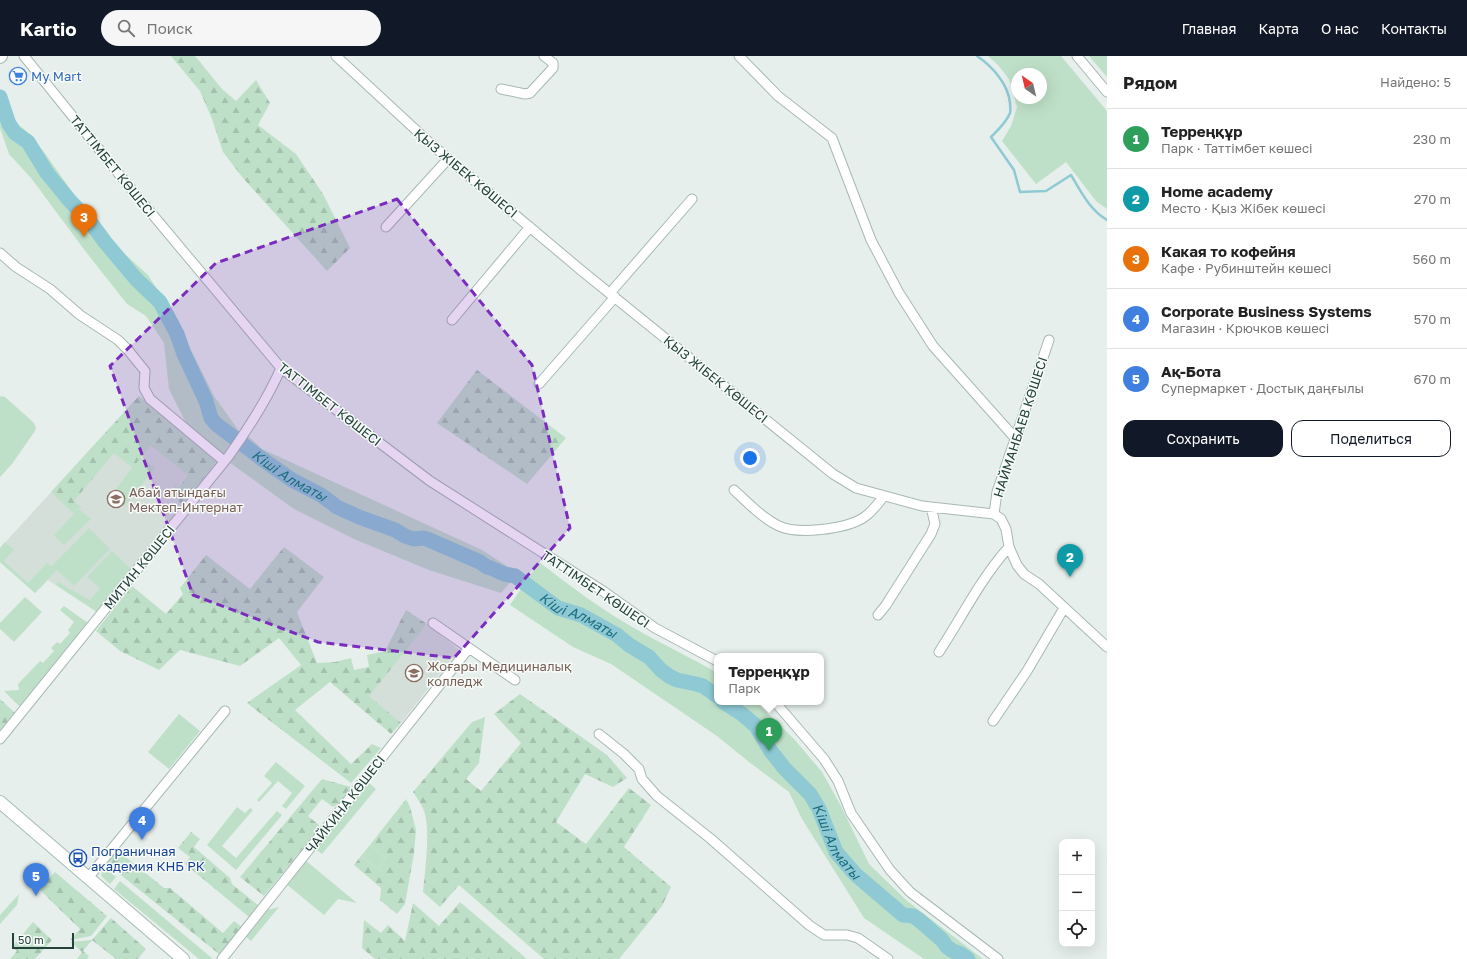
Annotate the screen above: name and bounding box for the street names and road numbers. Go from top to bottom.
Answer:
street label: ТАТТІМБЕТ КӨШЕСІ [67,112,159,220]
street label: ҚЫЗ ЖІБЕК КӨШЕСІ [411,125,521,221]
street label: ҚЫЗ ЖІБЕК КӨШЕСІ [661,332,771,426]
street label: НАЙМАНБАЕВ КӨШЕСІ [990,355,1050,499]
street label: ТАТТІМБЕТ КӨШЕСІ [275,359,385,449]
street label: МИТИН КӨШЕСІ [100,522,178,612]
street label: ТАТТІМБЕТ КӨШЕСІ [539,547,653,631]
street label: ЧАЙКИНА КӨШЕСІ [302,752,388,856]

